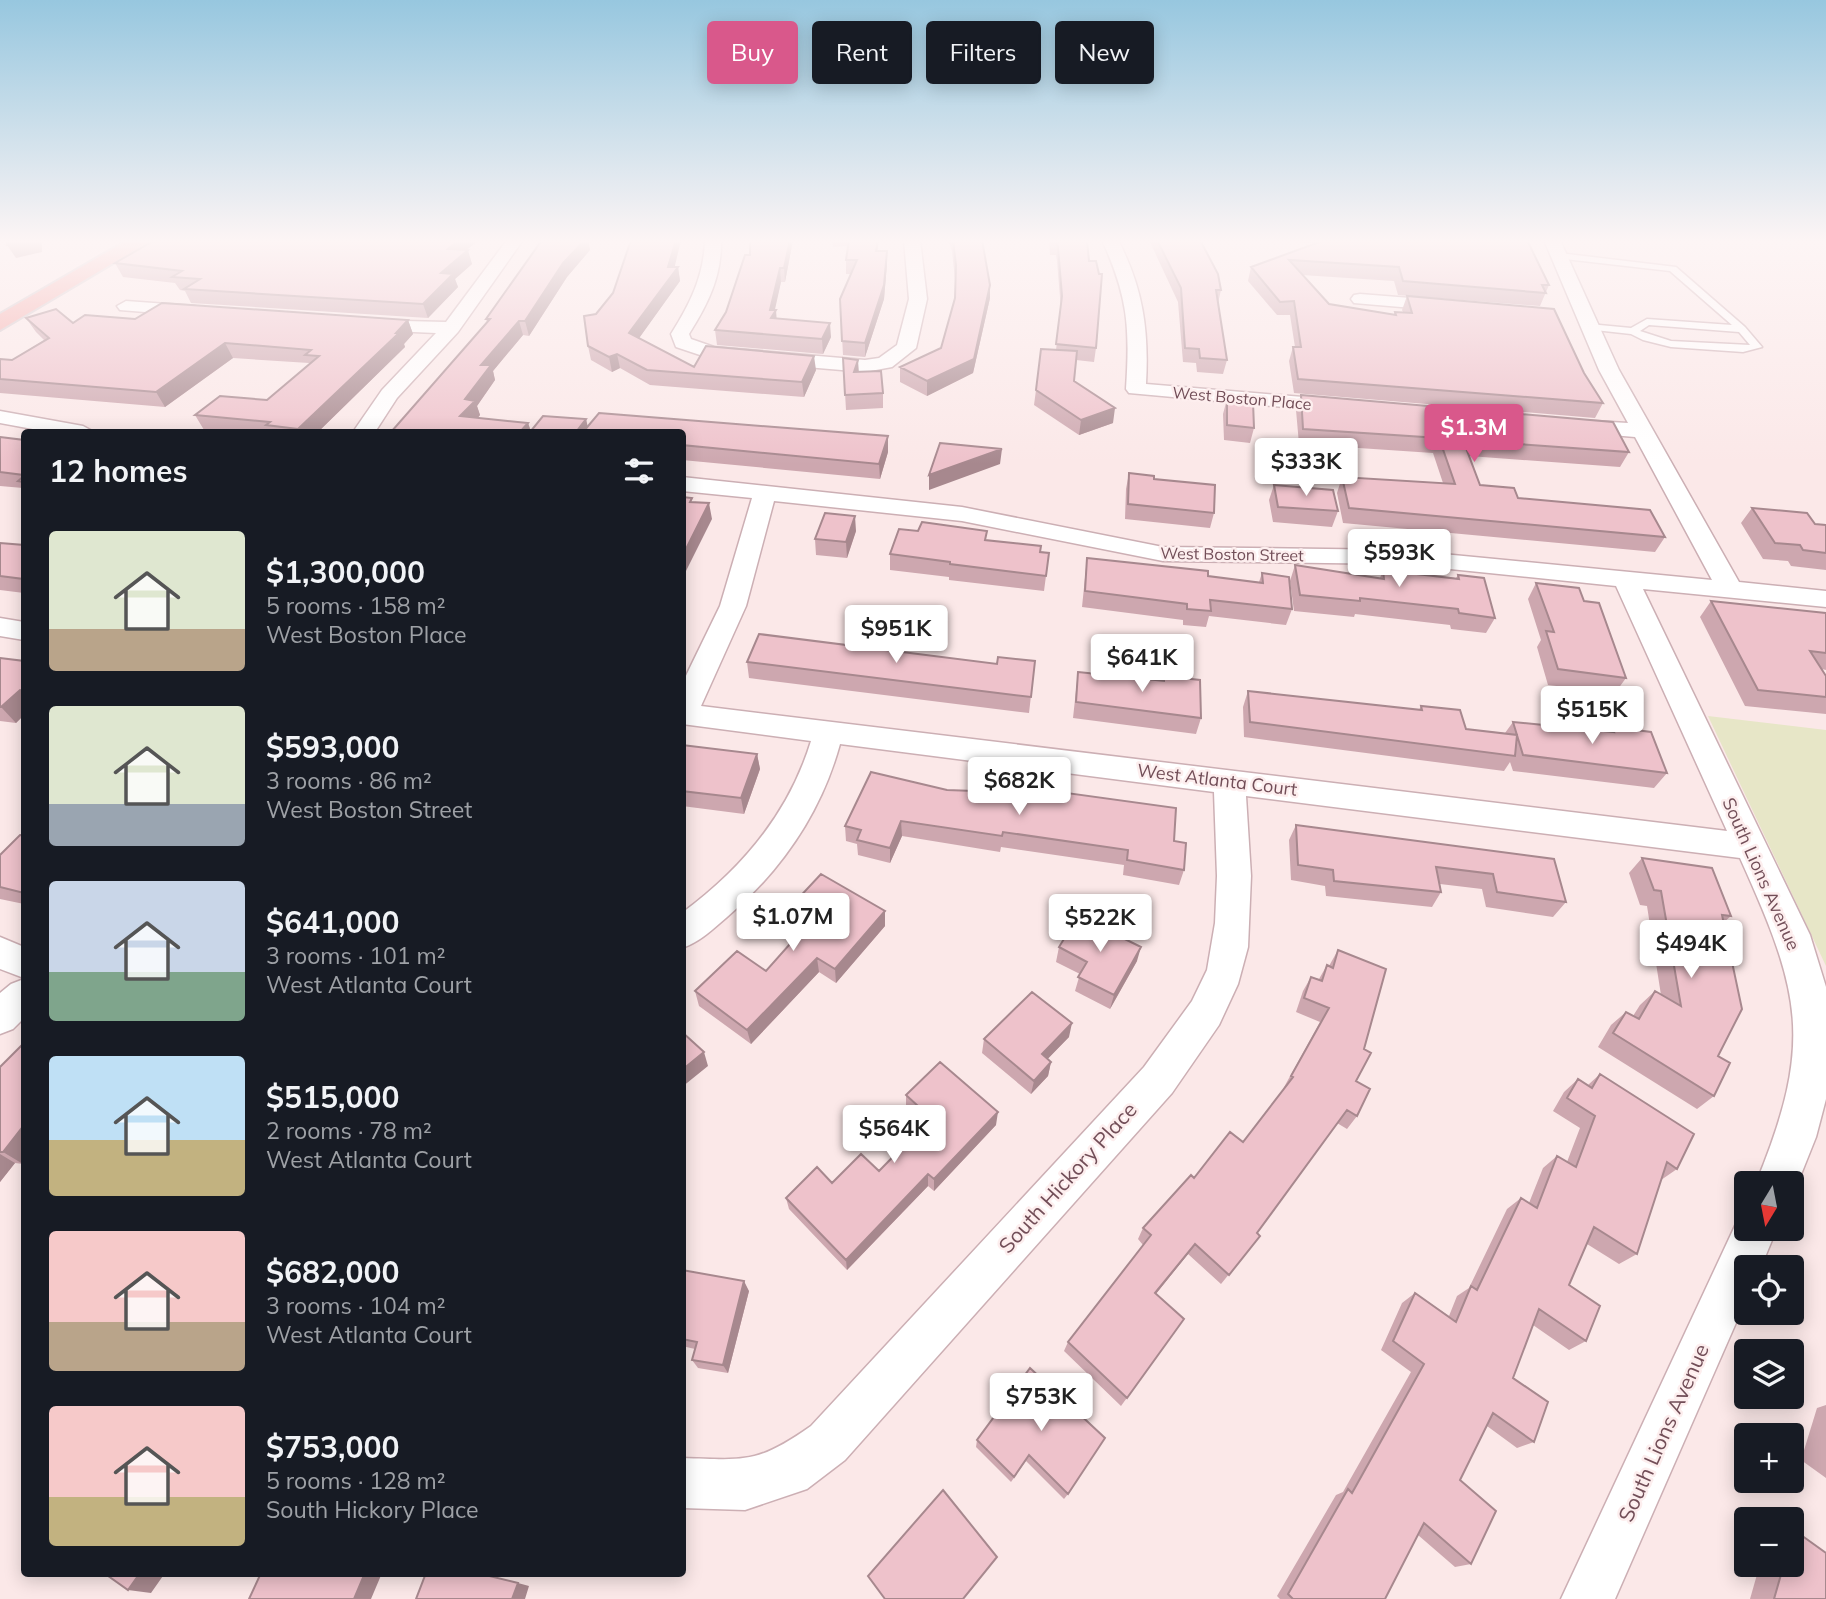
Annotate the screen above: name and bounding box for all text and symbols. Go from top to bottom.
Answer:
chip: Buy [707,21,798,84]
chip: Rent [812,21,912,84]
chip: Filters [926,21,1041,84]
chip: New [1055,21,1154,84]
street label: West Boston Place [1172,382,1312,414]
pin: $1.3M [1425,405,1523,464]
text: $1.3M [1440,412,1508,441]
pin: $333K [1257,438,1355,498]
text: $333K [1271,446,1341,475]
text: 12 homes [49,452,188,490]
icon: filters [620,452,658,490]
pin: $593K [1350,530,1448,589]
text: $593K [1364,537,1434,566]
street label: West Boston Street [1160,543,1304,565]
text: $1,300,000 [266,553,425,591]
icon: home [105,559,189,643]
text: 5 rooms · 158 m² [266,591,446,620]
pin: $951K [847,606,945,665]
text: $951K [861,613,931,642]
text: West Boston Place [266,620,467,649]
pin: $641K [1093,634,1191,694]
text: $641K [1107,642,1177,671]
pin: $515K [1543,686,1641,746]
text: $515K [1557,694,1627,723]
text: $593,000 [266,728,399,766]
icon: home [105,734,189,818]
pin: $682K [970,758,1068,817]
street label: West Atlanta Court [1136,758,1298,801]
text: $682K [984,765,1054,794]
text: 3 rooms · 86 m² [266,766,432,795]
street label: South Lions Avenue [1717,794,1805,954]
text: West Boston Street [266,795,472,824]
pin: $1.07M [736,894,850,953]
pin: $522K [1051,894,1149,954]
text: $1.07M [753,901,833,930]
text: $522K [1065,902,1135,931]
text: $641,000 [266,903,399,941]
icon: home [105,909,189,993]
pin: $494K [1642,920,1740,980]
text: $494K [1656,928,1726,957]
text: 3 rooms · 101 m² [266,941,446,970]
text: West Atlanta Court [266,970,472,999]
text: $515,000 [266,1078,399,1116]
icon: home [105,1084,189,1168]
street label: South Hickory Place [993,1097,1142,1258]
pin: $564K [845,1106,943,1165]
text: $564K [859,1113,929,1142]
text: 2 rooms · 78 m² [266,1116,432,1145]
text: West Atlanta Court [266,1145,472,1174]
north arrow [1734,1171,1804,1241]
map controls [1734,1171,1804,1577]
text: $682,000 [266,1253,399,1291]
button: locate [1734,1255,1804,1325]
icon: home [105,1259,189,1343]
text: 3 rooms · 104 m² [266,1291,446,1320]
text: West Atlanta Court [266,1320,472,1349]
button: layers [1734,1339,1804,1409]
street label: South Lions Avenue [1612,1340,1714,1526]
pin: $753K [992,1374,1090,1433]
text: $753K [1006,1381,1076,1410]
button: + [1734,1423,1804,1493]
text: $753,000 [266,1428,399,1466]
icon: home [105,1434,189,1518]
text: 5 rooms · 128 m² [266,1466,446,1495]
text: South Hickory Place [266,1495,479,1524]
button: − [1734,1507,1804,1577]

